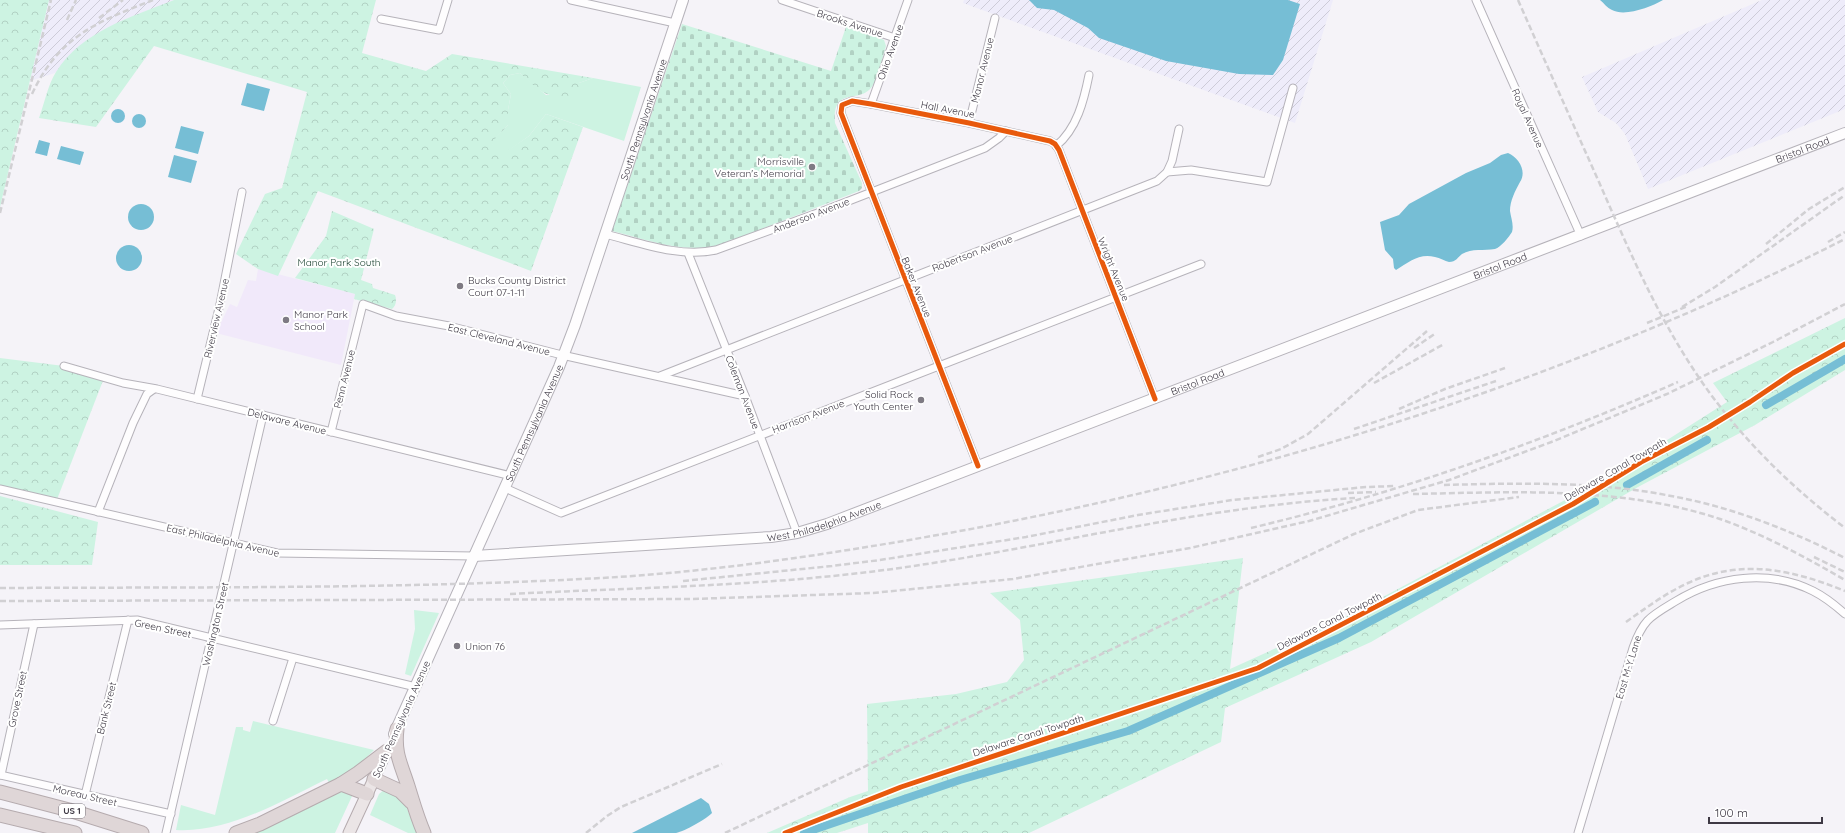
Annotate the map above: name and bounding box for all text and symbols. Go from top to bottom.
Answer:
street label: Brooks Avenue [815,7,885,40]
street label: Ohio Avenue [874,22,907,82]
street label: Manor Avenue [968,36,997,104]
street label: South Pennsylvania Avenue [618,57,670,182]
street label: Royal Avenue [1509,86,1547,150]
street label: Hall Avenue [920,98,976,121]
street label: Bristol Road [1774,134,1831,166]
place label: Morrisville Veteran's Memorial [715,155,804,180]
marker: Morrisville Veteran's Memorial [807,162,817,172]
street label: Anderson Avenue [771,195,852,236]
street label: Robertson Avenue [930,232,1015,275]
street label: Wright Avenue [1095,235,1132,303]
street label: Bristol Road [1471,250,1529,282]
street label: Baker Avenue [898,255,935,320]
park label: Manor Park South [297,256,381,269]
place label: Bucks County District Court 07-1-11 [468,274,567,299]
street label: Riverview Avenue [201,277,232,359]
marker: Bucks County District Court 07-1-11 [455,281,465,291]
place label: Manor Park School [294,308,348,333]
marker: Manor Park School [281,315,291,325]
street label: East Cleveland Avenue [446,320,552,359]
street label: Penn Avenue [331,348,358,410]
street label: Coleman Avenue [722,353,763,431]
street label: South Pennsylvania Avenue [502,362,566,484]
street label: Bristol Road [1169,366,1226,398]
place label: Solid Rock Youth Center [853,388,913,413]
marker: Solid Rock Youth Center [916,395,926,405]
street label: Harrison Avenue [770,397,847,436]
street label: Delaware Avenue [246,405,328,438]
street label: Delaware Canal Towpath [1562,435,1669,504]
street label: West Philadelphia Avenue [766,498,883,545]
street label: East Philadelphia Avenue [165,521,281,560]
street label: Washington Street [200,580,232,667]
street label: Delaware Canal Towpath [1275,589,1384,654]
street label: Green Street [133,616,193,641]
street label: East M-Y Lane [1613,633,1644,701]
place label: Union 76 [465,640,505,653]
marker: Union 76 [452,641,462,651]
street label: South Pennsylvania Avenue [370,658,433,780]
street label: Grove Street [5,669,30,729]
street label: Bank Street [94,680,119,736]
street label: Delaware Canal Towpath [971,711,1085,760]
street label: Moreau Street [52,782,119,809]
scale bar [1709,799,1822,825]
road number: US 1 [59,804,85,818]
text: 100 m [1715,805,1748,820]

